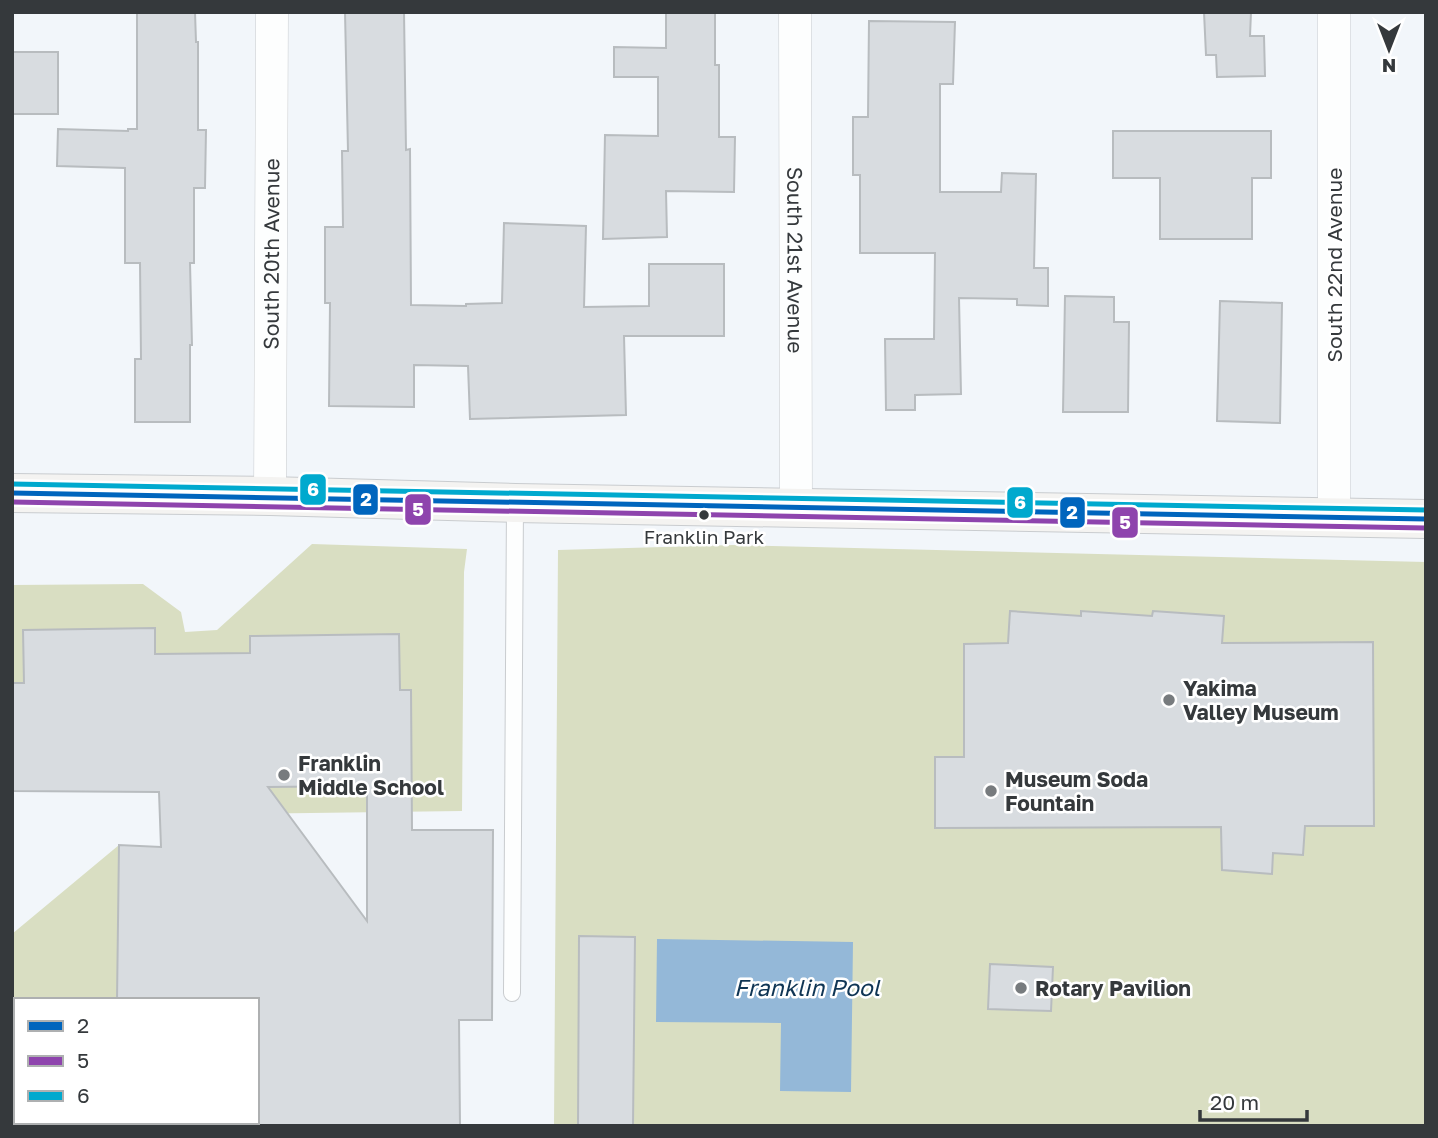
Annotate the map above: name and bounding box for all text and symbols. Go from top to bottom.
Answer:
north arrow [1354,14,1424,84]
text: N [1382,55,1396,78]
street label: South 20th Avenue [258,158,284,350]
street label: South 21st Avenue [782,167,809,353]
street label: South 22nd Avenue [1321,168,1347,362]
line badge: 6 [299,473,327,506]
text: 6 [307,477,319,500]
line badge: 2 [352,483,379,516]
line badge: 6 [1006,486,1034,519]
text: 2 [360,487,372,510]
text: 6 [1014,490,1026,513]
line badge: 5 [404,493,432,526]
line badge: 2 [1059,496,1086,529]
text: 5 [412,497,424,520]
text: 2 [1066,500,1078,523]
line badge: 5 [1111,506,1139,539]
marker: Franklin Park [697,508,711,522]
text: 5 [1119,510,1131,533]
place label: Franklin Park [644,525,764,548]
place label: Yakima Valley Museum [1183,675,1339,725]
marker: Yakima Valley Museum [1161,692,1177,708]
place label: Franklin Middle School [298,750,444,800]
place label: Museum Soda Fountain [1005,766,1148,816]
marker: Franklin Middle School [276,767,292,783]
marker: Museum Soda Fountain [983,783,999,799]
water label: Franklin Pool [734,973,882,1001]
place label: Rotary Pavilion [1035,975,1191,1001]
marker: Rotary Pavilion [1013,980,1029,996]
legend [14,998,259,1124]
text: 2 [77,1012,89,1038]
text: 5 [77,1047,89,1073]
scale bar [1200,1078,1307,1122]
text: 6 [77,1082,90,1108]
text: 20 m [1210,1089,1259,1115]

